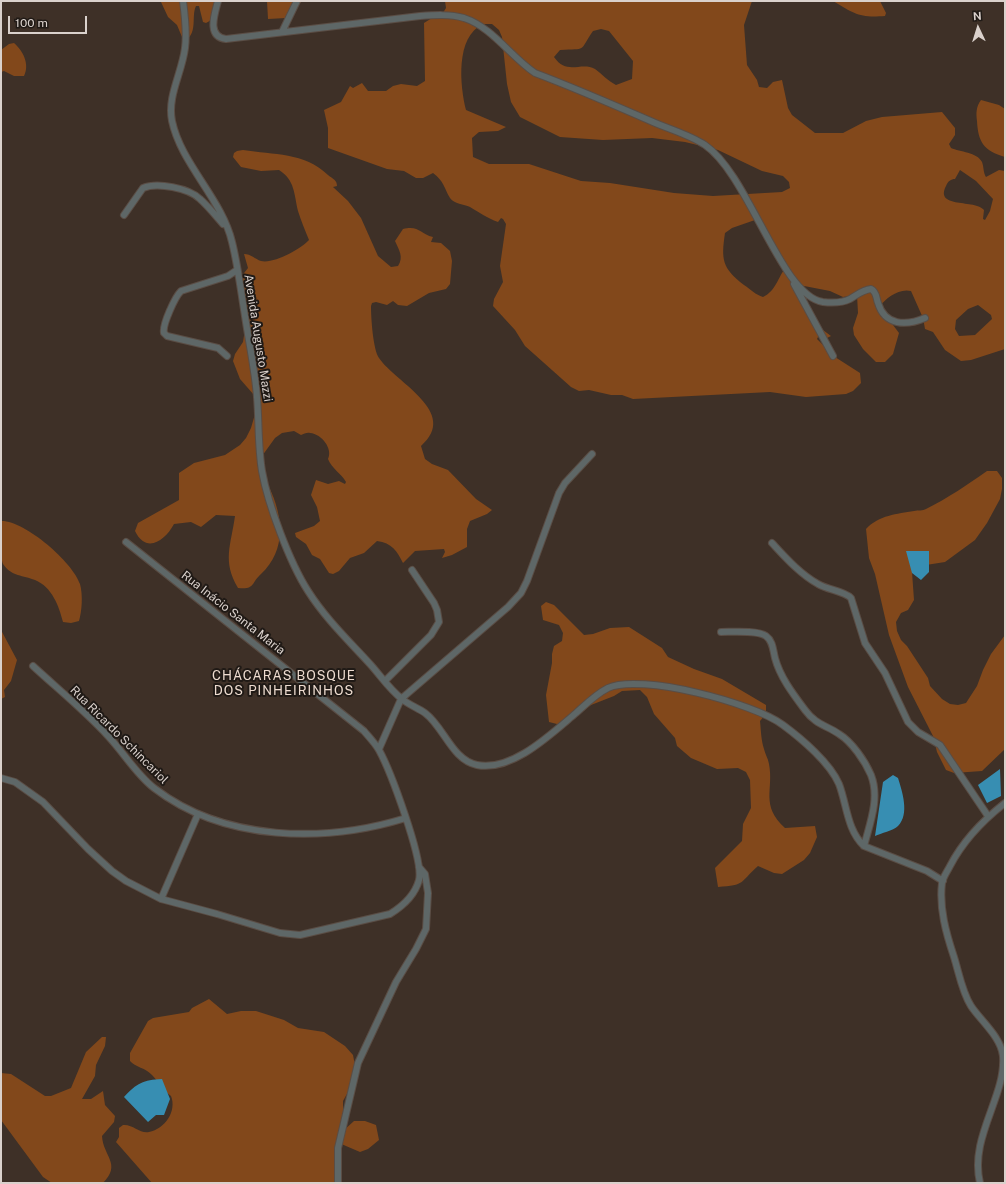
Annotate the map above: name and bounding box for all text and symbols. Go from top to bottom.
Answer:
scale bar [10,8,89,34]
north arrow [958,8,998,48]
text: N [972,10,982,22]
text: 100 m [15,16,48,30]
street label: Avenida Augusto Mazzi [241,273,275,403]
street label: Rua Inácio Santa Maria [178,568,288,658]
district label: CHÁCARAS BOSQUE DOS PINHEIRINHOS [212,668,356,699]
street label: Rua Ricardo Schincariol [67,683,171,787]

